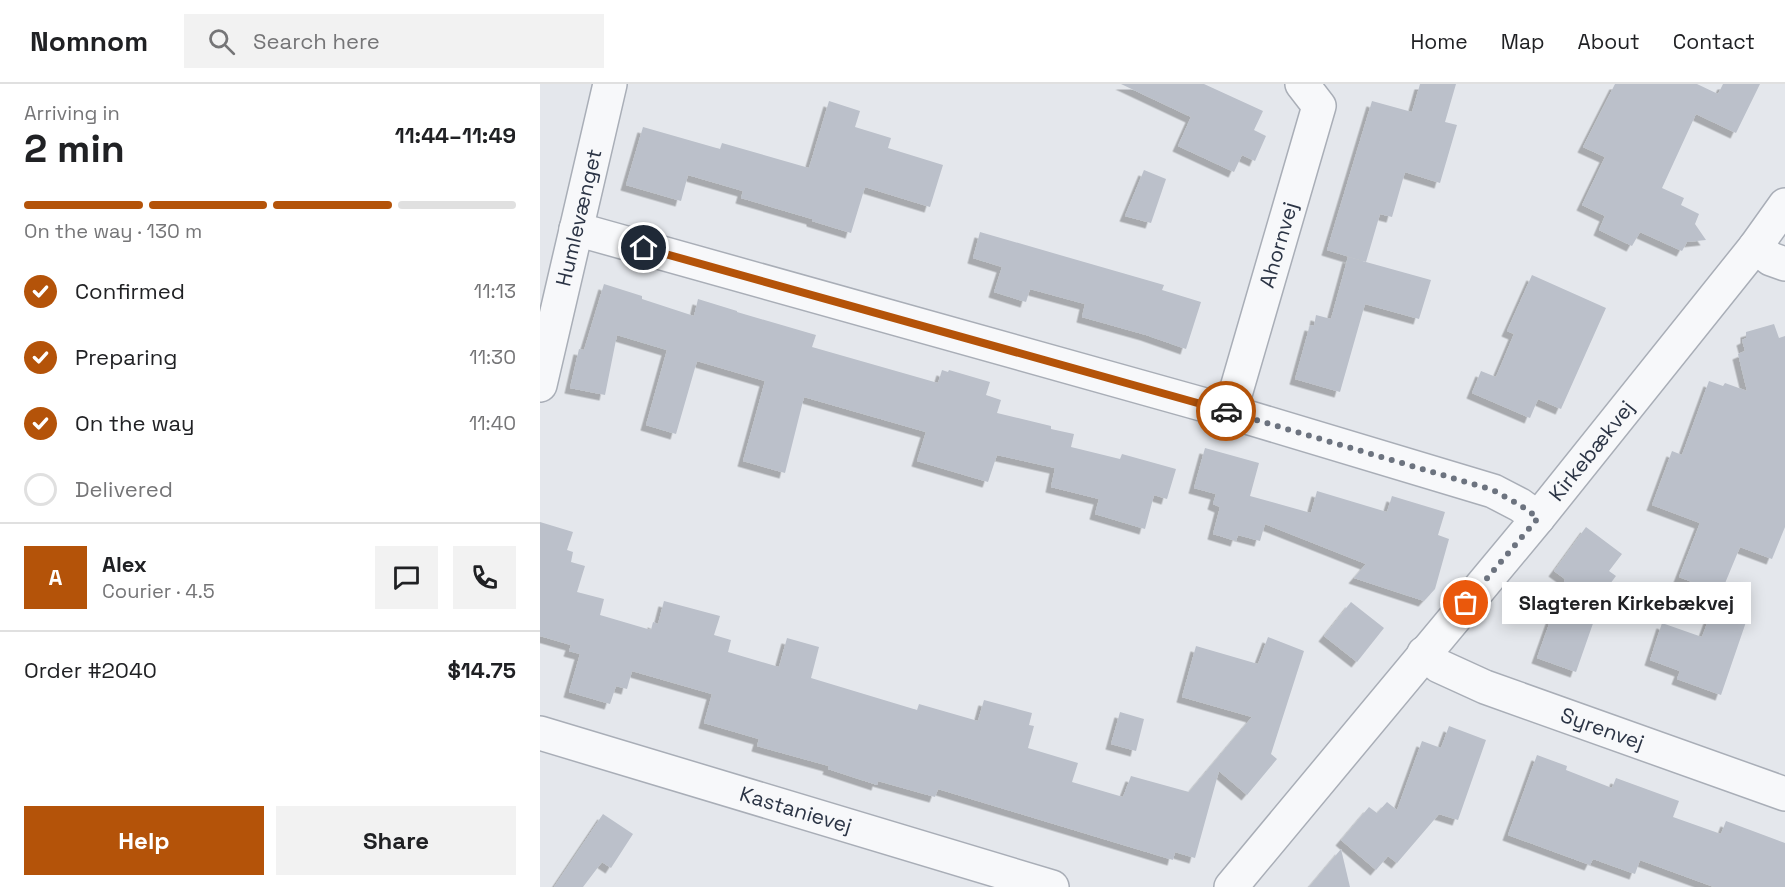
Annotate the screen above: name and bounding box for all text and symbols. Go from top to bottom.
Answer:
search box [184,14,604,68]
text: Nomnom [30,23,148,59]
icon: search [205,25,238,58]
text: Search here [253,27,380,55]
text: Home [1410,28,1468,55]
text: Map [1501,28,1545,55]
text: About [1578,28,1640,55]
text: Contact [1673,28,1755,55]
text: Arriving in [24,100,120,126]
text: 11:44–11:49 [395,121,516,149]
text: 2 min [24,124,125,173]
street label: Humlevænget [549,146,608,289]
street label: Ahornvej [1253,199,1303,291]
text: On the way · 130 m [24,218,202,244]
pin [618,222,669,273]
icon: home [627,231,660,264]
icon: check [24,275,57,308]
text: Confirmed [75,277,185,305]
text: 11:13 [474,278,516,304]
icon: check [24,341,57,374]
text: Preparing [75,343,177,371]
text: 11:30 [469,344,516,370]
courier [1196,381,1256,441]
icon: car [1210,395,1243,428]
street label: Kirkebækvej [1543,395,1640,507]
icon: check [24,407,57,440]
text: On the way [75,409,194,437]
text: 11:40 [469,410,516,436]
text: Delivered [75,475,173,503]
button: chat [375,546,438,609]
button: phone [453,546,516,609]
text: Alex [102,550,147,578]
text: A [49,563,62,591]
pin [1440,577,1491,628]
text: Courier · 4.5 [102,578,215,604]
callout: Slagteren Kirkebækvej [1502,582,1751,624]
icon: bag [1449,586,1482,619]
text: Slagteren Kirkebækvej [1519,590,1734,616]
text: Order #2040 [24,656,157,684]
text: $14.75 [448,656,516,684]
street label: Syrenvej [1557,701,1648,756]
street label: Kastanievej [736,780,855,839]
button: Help [24,806,264,875]
button: Share [276,806,516,875]

